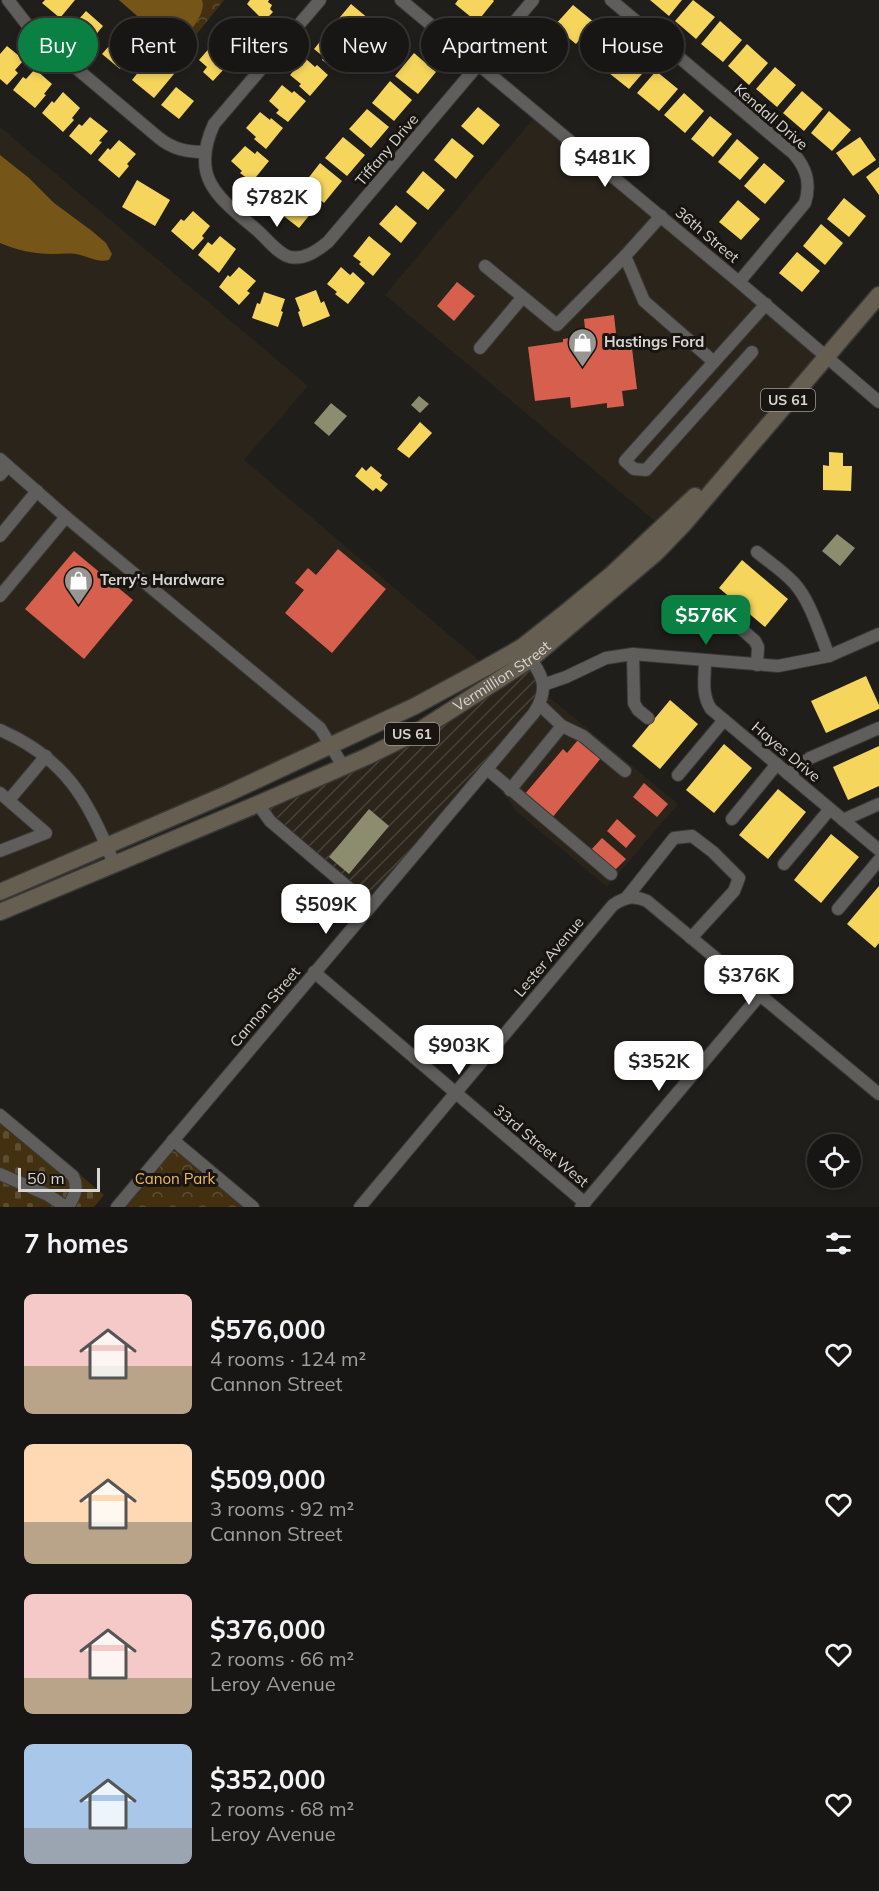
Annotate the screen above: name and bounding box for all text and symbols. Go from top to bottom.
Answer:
chip: Buy [18,18,98,72]
chip: Rent [110,18,197,72]
chip: Filters [209,18,309,72]
chip: New [321,18,409,72]
chip: Apartment [421,18,568,72]
chip: House [580,18,684,72]
street label: Kendall Drive [731,79,812,154]
street label: Tiffany Drive [351,110,422,190]
pin: $481K [563,137,647,188]
text: $481K [574,144,636,169]
pin: $782K [235,177,319,228]
text: $782K [246,184,308,209]
street label: 36th Street [672,202,743,267]
shop icon: Hastings Ford [567,326,599,368]
place label: Hastings Ford [604,332,704,351]
road number: US 61 [761,389,815,411]
shop icon: Terry's Hardware [63,564,95,606]
place label: Terry's Hardware [100,570,224,589]
pin: $576K [664,595,748,646]
text: $576K [675,602,737,627]
street label: Vermillion Street [449,636,554,715]
street label: Hayes Drive [748,717,825,786]
road number: US 61 [385,723,439,745]
pin: $509K [284,884,368,935]
text: $509K [295,891,357,916]
street label: Lester Avenue [510,913,588,1001]
pin: $376K [707,955,791,1006]
text: $376K [718,962,780,987]
street label: Cannon Street [225,963,304,1051]
pin: $903K [417,1025,501,1076]
text: $903K [428,1032,490,1057]
pin: $352K [617,1041,701,1092]
text: $352K [628,1048,690,1073]
street label: 33rd Street West [490,1100,593,1191]
map controls [807,1134,861,1188]
button: locate [807,1134,861,1188]
scale bar [18,1165,100,1192]
text: 50 m [27,1168,64,1188]
park label: Canon Park [135,1169,216,1188]
text: 7 homes [24,1227,128,1260]
icon: filters [822,1227,855,1260]
text: $576,000 [210,1313,326,1346]
icon: home [72,1318,144,1390]
icon: heart [822,1338,855,1371]
text: 4 rooms · 124 m² [210,1346,366,1371]
text: Cannon Street [210,1371,342,1396]
text: $509,000 [210,1463,326,1496]
icon: home [72,1468,144,1540]
icon: heart [822,1488,855,1521]
text: 3 rooms · 92 m² [210,1496,354,1521]
text: Cannon Street [210,1521,342,1546]
text: $376,000 [210,1613,326,1646]
icon: home [72,1618,144,1690]
icon: heart [822,1638,855,1671]
text: 2 rooms · 66 m² [210,1646,354,1671]
text: Leroy Avenue [210,1671,336,1696]
text: $352,000 [210,1763,326,1796]
icon: home [72,1768,144,1840]
icon: heart [822,1788,855,1821]
text: 2 rooms · 68 m² [210,1796,354,1821]
text: Leroy Avenue [210,1821,336,1846]

